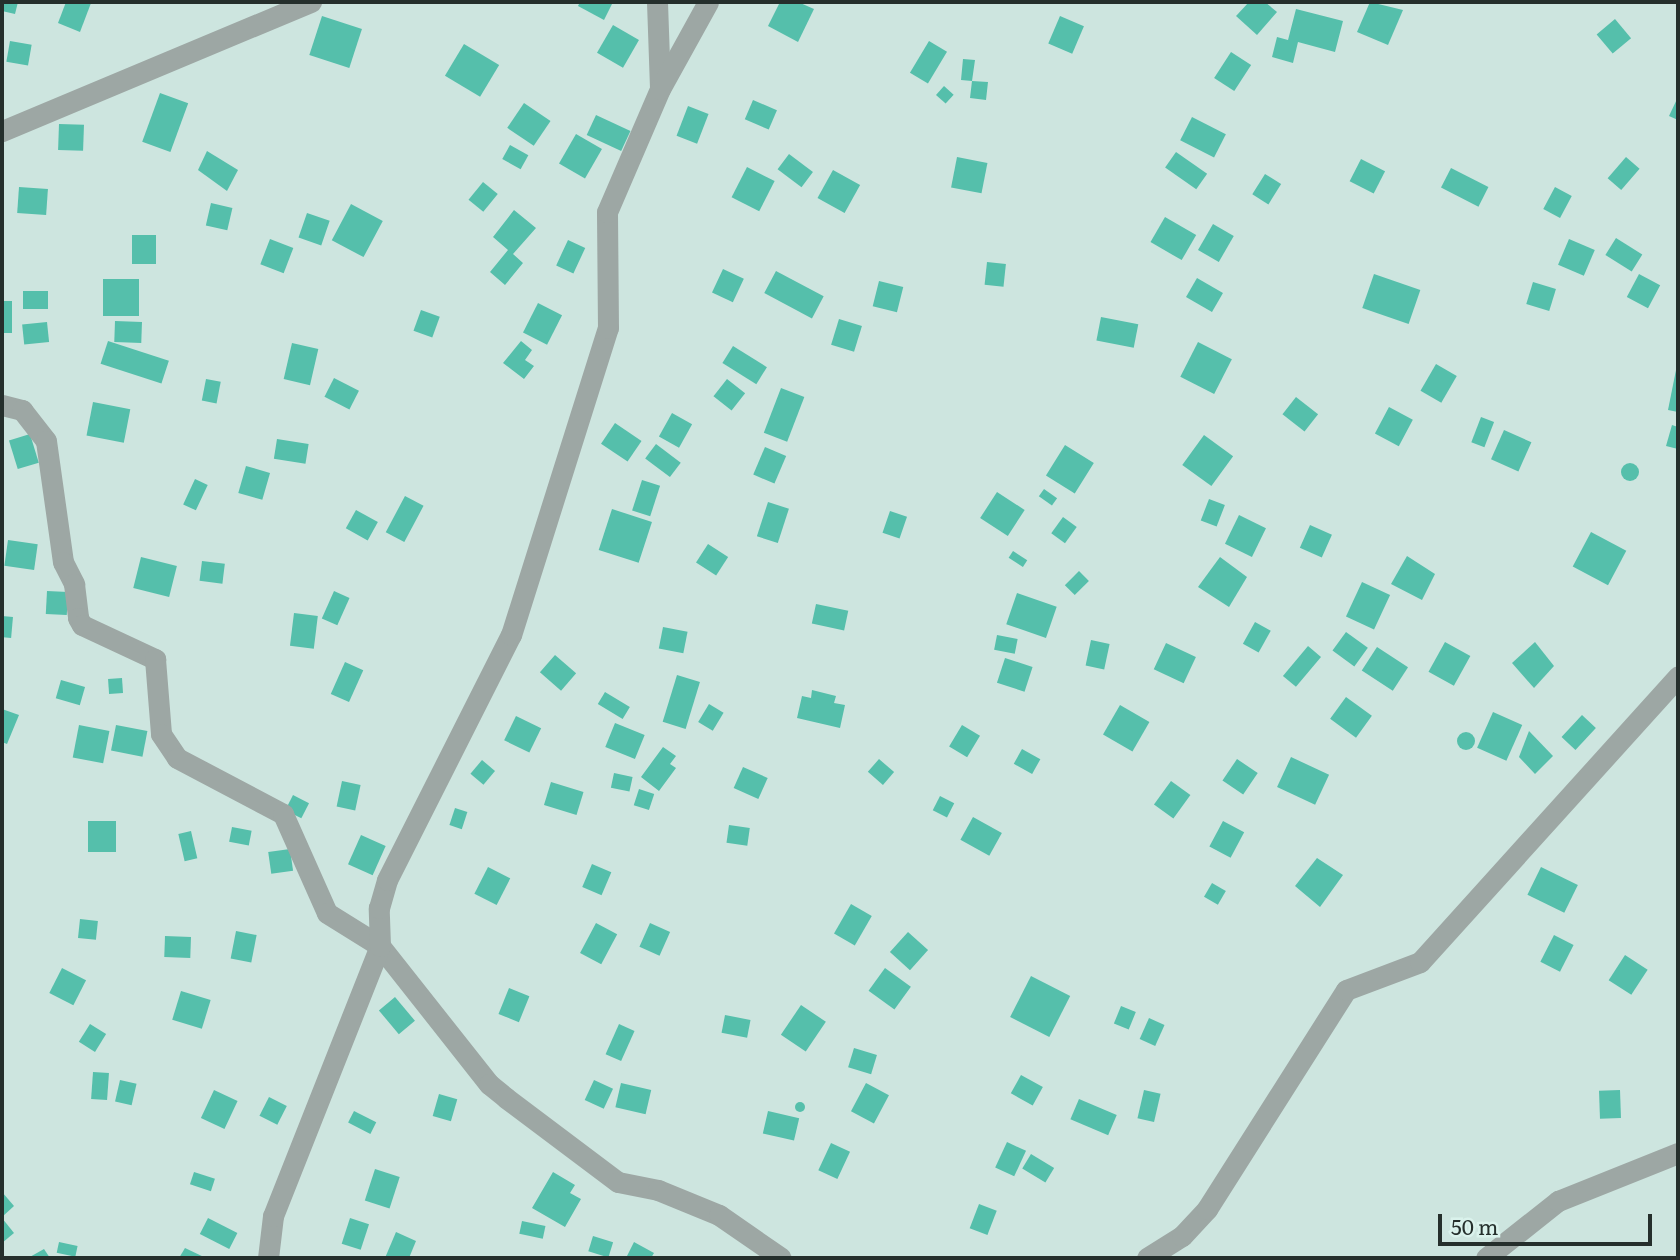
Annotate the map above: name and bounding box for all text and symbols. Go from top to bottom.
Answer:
scale bar [1442,1200,1656,1244]
text: 50 m [1451,1210,1498,1241]

